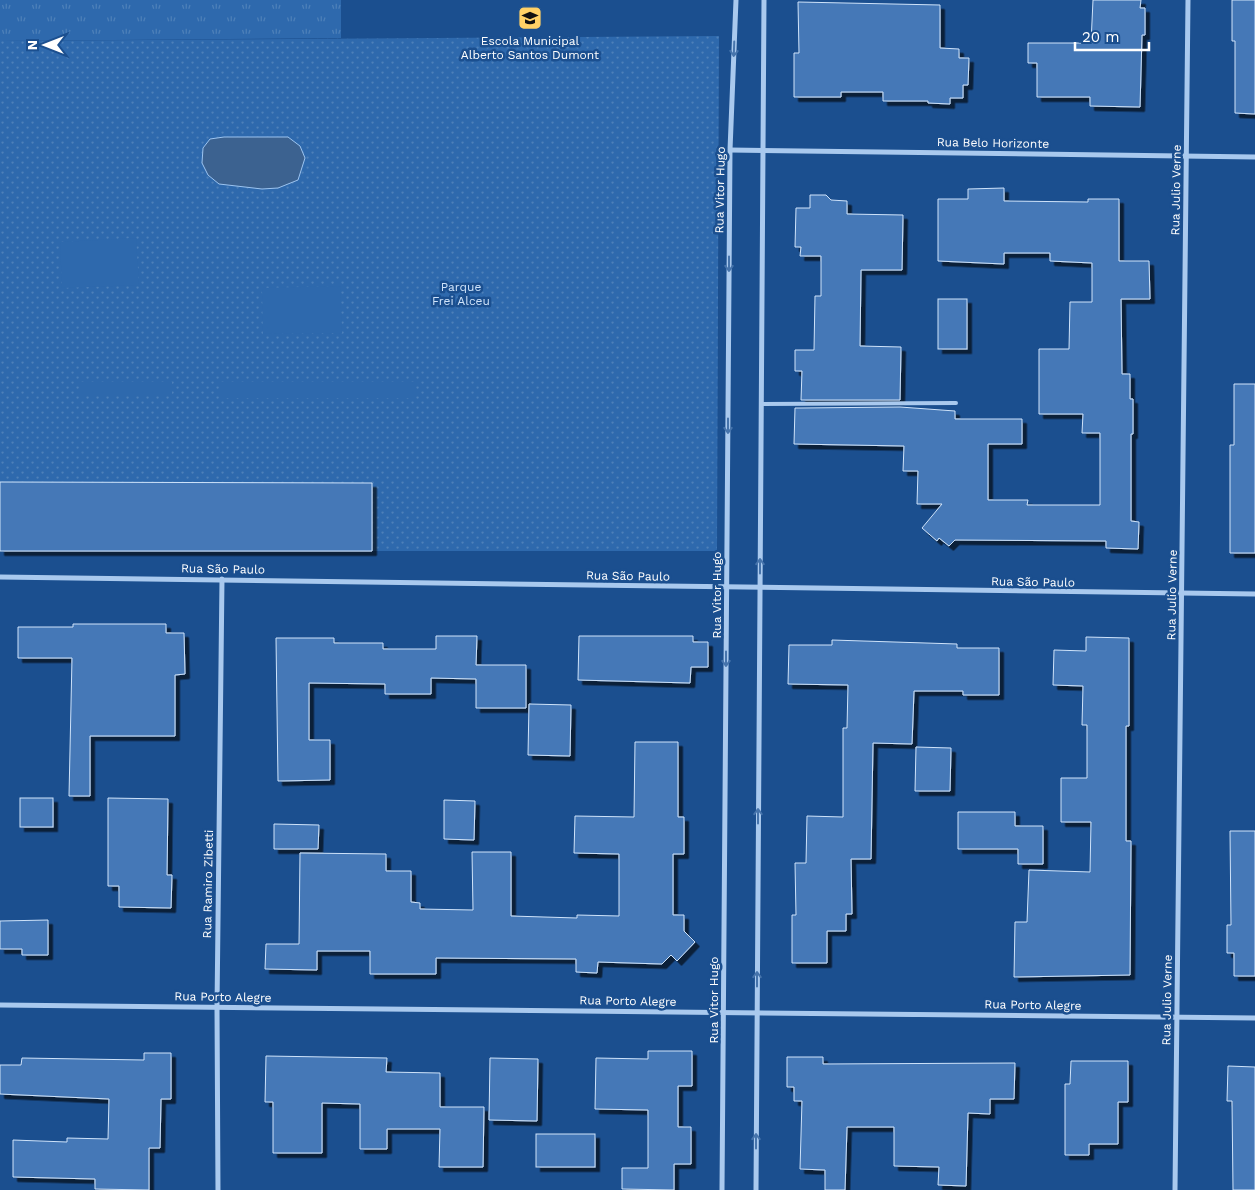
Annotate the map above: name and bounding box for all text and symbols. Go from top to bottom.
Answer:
school or university icon: Escola Municipal Alberto Santos Dumont [517,5,543,31]
north arrow [20,20,70,70]
scale bar [1075,20,1149,52]
text: 20 m [1082,28,1120,46]
place label: Escola Municipal Alberto Santos Dumont [461,34,599,62]
text: N [24,40,40,50]
one-way arrow [730,40,739,56]
street label: Rua Belo Horizonte [937,135,1049,151]
street label: Rua Julio Verne [1168,144,1184,236]
street label: Rua Vitor Hugo [712,146,728,234]
one-way arrow [724,255,734,271]
park label: Parque Frei Alceu [432,280,490,308]
one-way arrow [723,418,733,434]
street label: Rua Julio Verne [1164,549,1180,641]
street label: Rua Vitor Hugo [710,551,724,639]
one-way arrow [755,559,765,575]
street label: Rua São Paulo [181,561,265,577]
street label: Rua São Paulo [586,568,670,584]
street label: Rua São Paulo [991,574,1075,590]
one-way arrow [721,650,731,666]
one-way arrow [754,809,763,825]
street label: Rua Ramiro Zibetti [200,830,216,938]
street label: Rua Julio Verne [1159,954,1175,1046]
street label: Rua Vitor Hugo [707,956,721,1044]
one-way arrow [752,971,762,988]
street label: Rua Porto Alegre [174,989,272,1005]
street label: Rua Porto Alegre [579,993,677,1009]
street label: Rua Porto Alegre [984,997,1082,1013]
one-way arrow [751,1134,761,1150]

